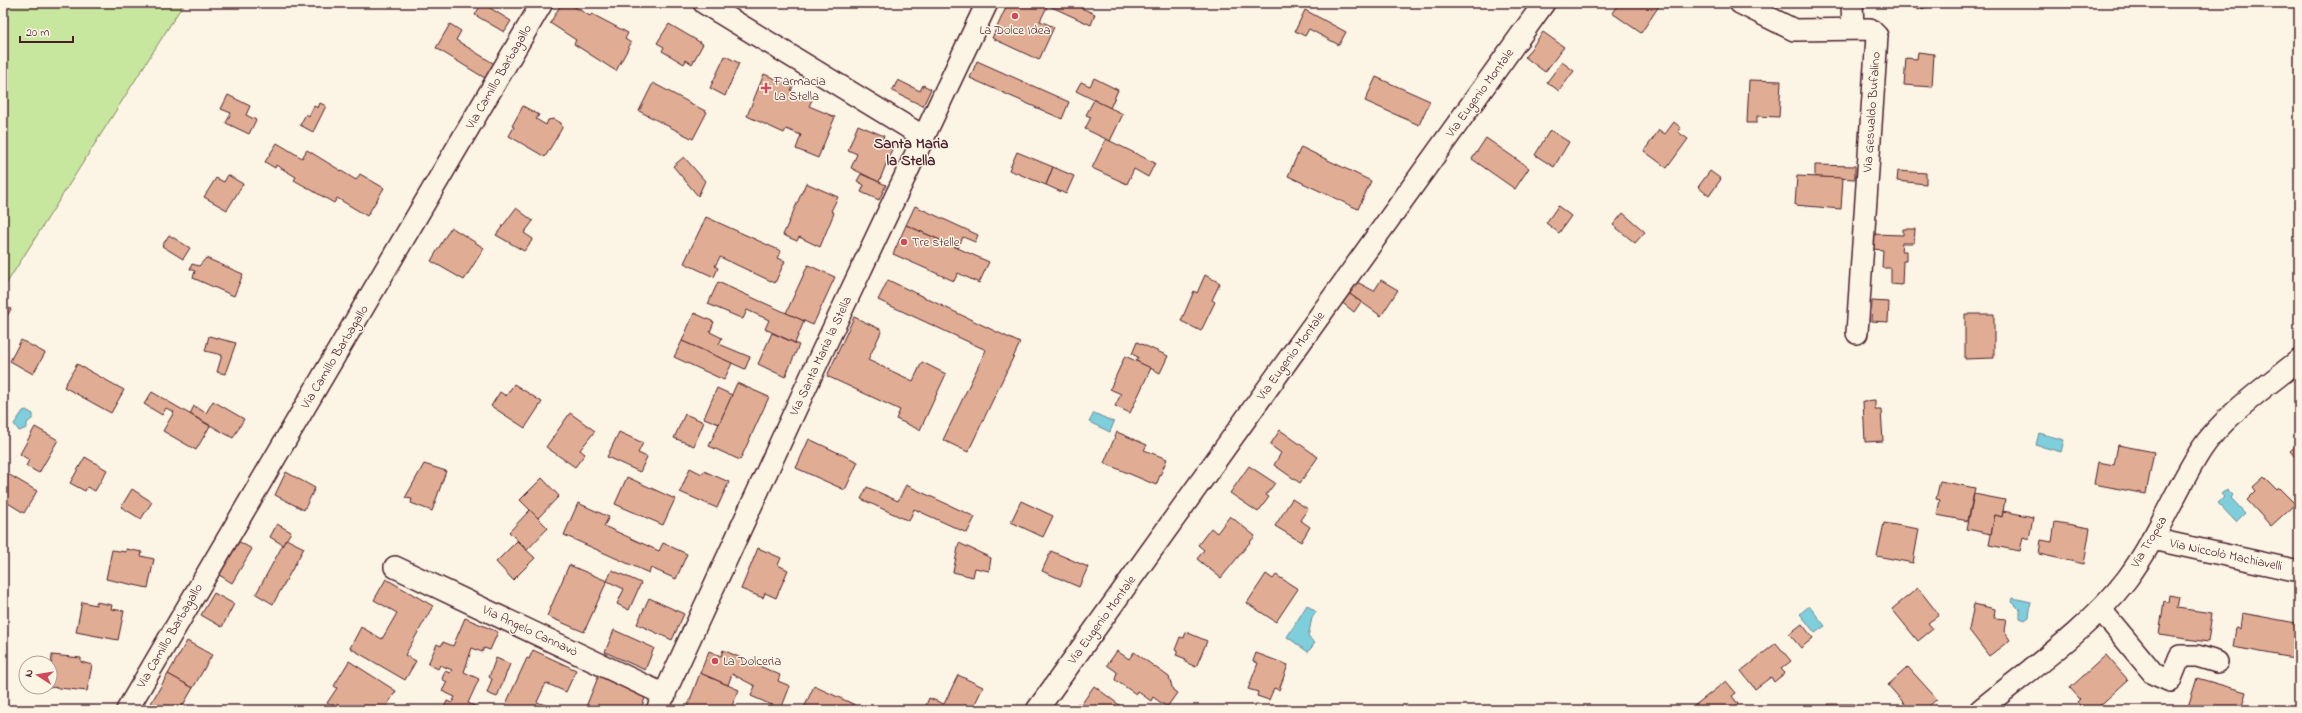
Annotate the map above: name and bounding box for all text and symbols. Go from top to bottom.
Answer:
marker: La Dolce Idea [1010,11,1020,21]
scale bar [20,18,73,44]
street label: Via Camillo Barbagallo [461,21,538,134]
place label: La Dolce Idea [979,21,1051,40]
text: 20 m [26,24,49,42]
street label: Via Eugenio Montale [1441,45,1520,143]
street label: Via Gesualdo Bufalino [1858,51,1886,174]
place label: Farmacia La Stella [773,72,826,106]
marker: Farmacia La Stella [761,83,771,93]
district label: Santa Maria la Stella [874,133,948,172]
place label: Tre stelle [912,233,960,252]
marker: Tre stelle [899,237,909,247]
street label: Via Santa Maria la Stella [785,293,857,420]
street label: Via Camillo Barbagallo [296,301,375,414]
street label: Via Eugenio Montale [1252,308,1331,406]
street label: Via Tropea [2126,512,2172,572]
street label: Via Niccolò Machiavelli [2167,534,2284,576]
street label: Via Eugenio Montale [1063,572,1142,670]
street label: Via Camillo Barbagallo [132,580,209,693]
street label: Via Angelo Cannavò [478,600,581,662]
place label: La Dolceria [723,652,781,671]
north arrow [18,655,58,695]
marker: La Dolceria [710,656,720,666]
text: N [21,668,38,678]

